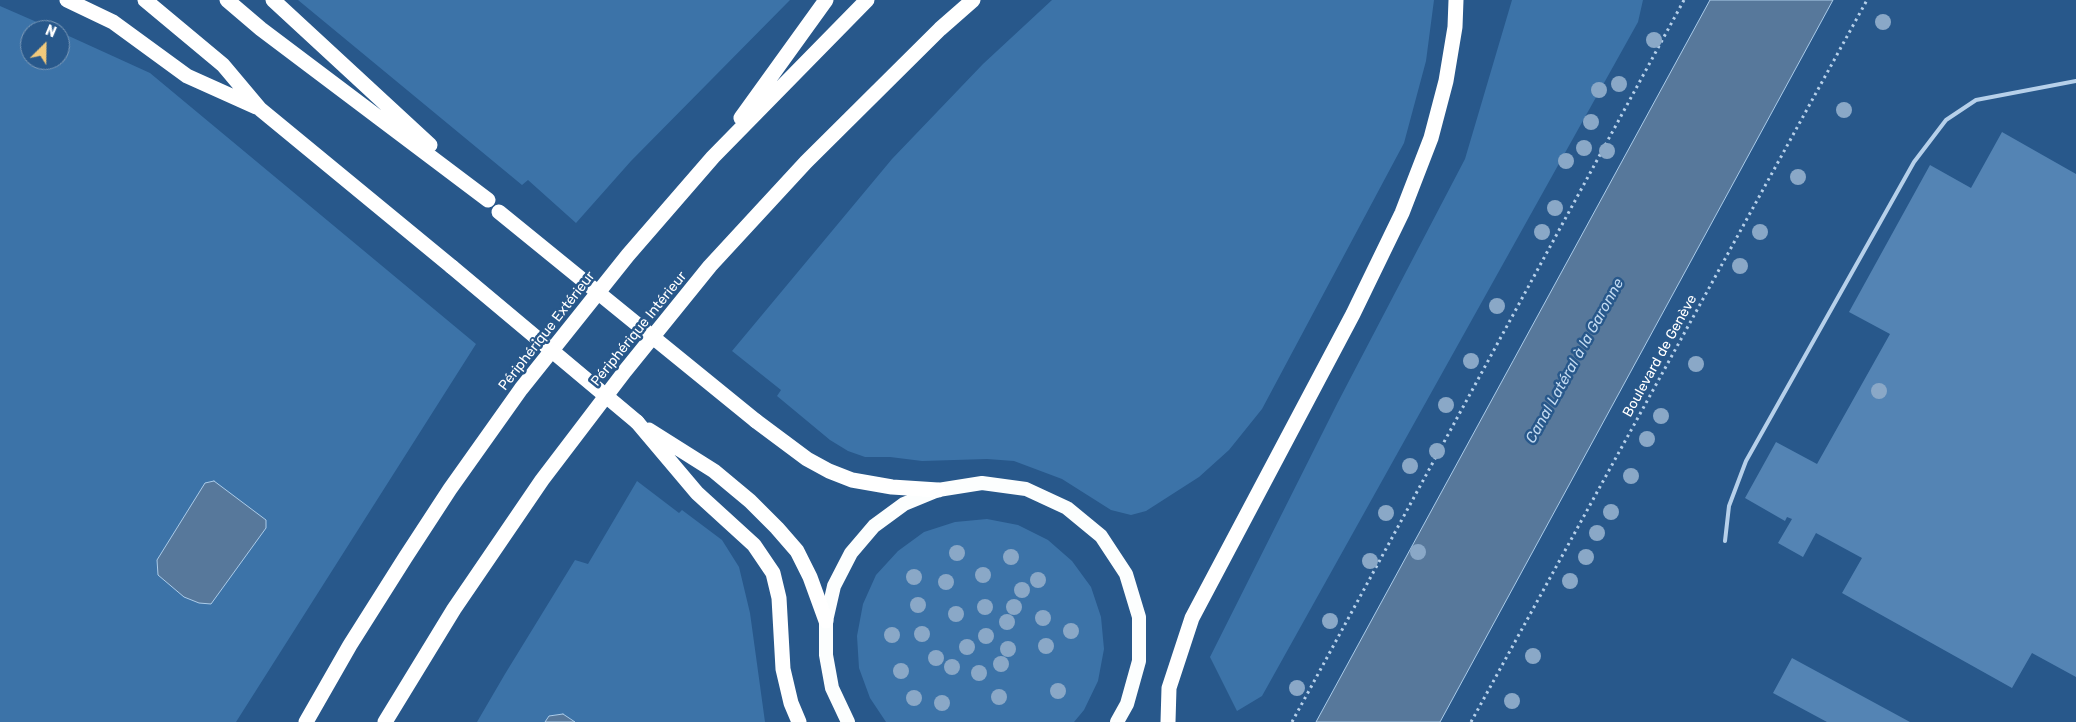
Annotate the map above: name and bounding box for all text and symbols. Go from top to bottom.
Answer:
north arrow [20,20,70,70]
text: N [43,22,59,41]
street label: Périphérique Extérieur [495,268,599,394]
street label: Périphérique Intérieur [588,268,690,390]
water label: Canal Latéral à la Garonne [1522,275,1628,447]
street label: Boulevard de Genève [1619,292,1701,420]

